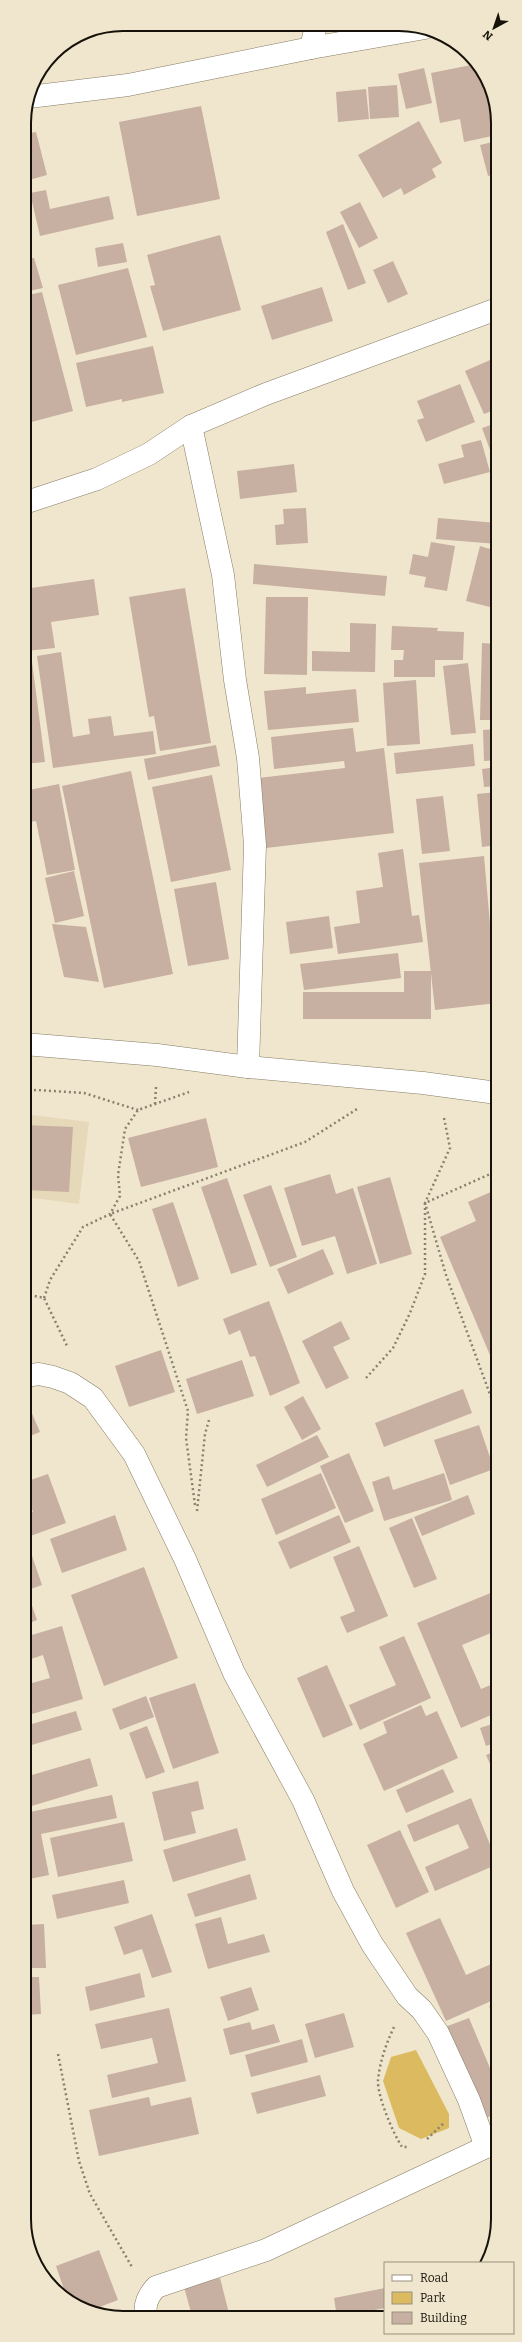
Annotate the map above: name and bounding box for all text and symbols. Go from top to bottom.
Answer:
north arrow [474,8,514,48]
text: N [480,27,495,43]
legend [384,2262,514,2334]
text: Road [420,2271,448,2285]
text: Park [420,2291,446,2305]
text: Building [420,2311,467,2325]

